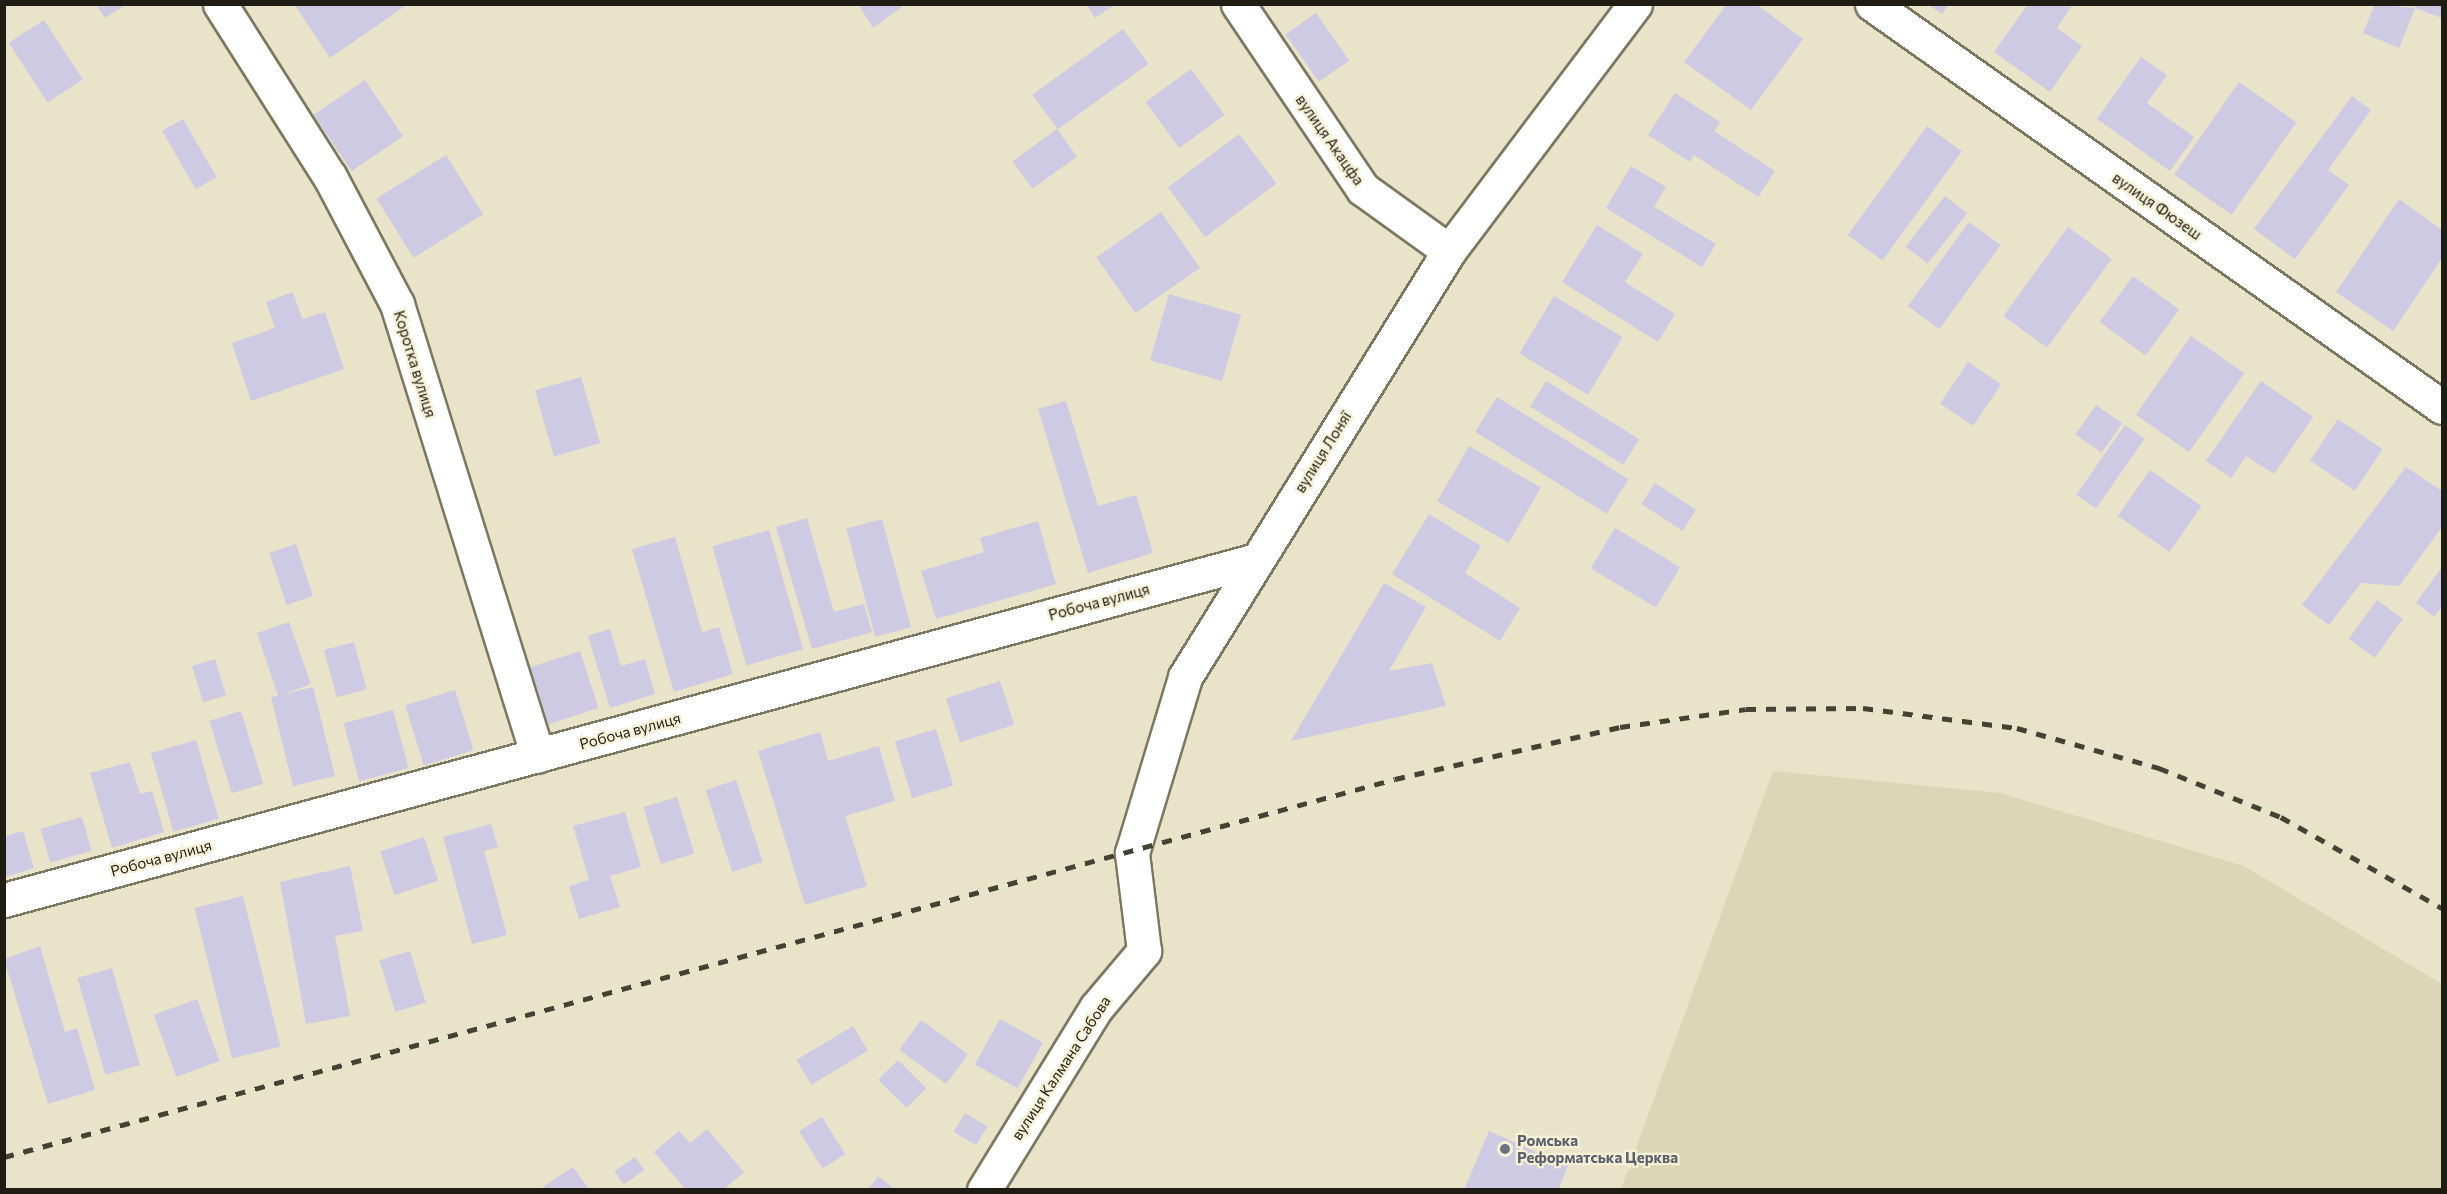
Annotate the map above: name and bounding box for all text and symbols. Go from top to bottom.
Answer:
street label: вулиця Акацфа [1292,91,1368,189]
street label: вулиця Фюзеш [2109,169,2205,243]
street label: Коротка вулиця [390,308,440,420]
street label: вулиця Лоняї [1291,408,1355,496]
street label: Робоча вулиця [1047,580,1151,624]
street label: Робоча вулиця [578,709,682,753]
street label: Робоча вулиця [109,836,213,880]
street label: вулиця Калмана Сабова [1008,993,1114,1143]
place label: Ромська Реформатська Церква [1517,1131,1678,1166]
marker: Ромська Реформатська Церква [1498,1142,1512,1156]

